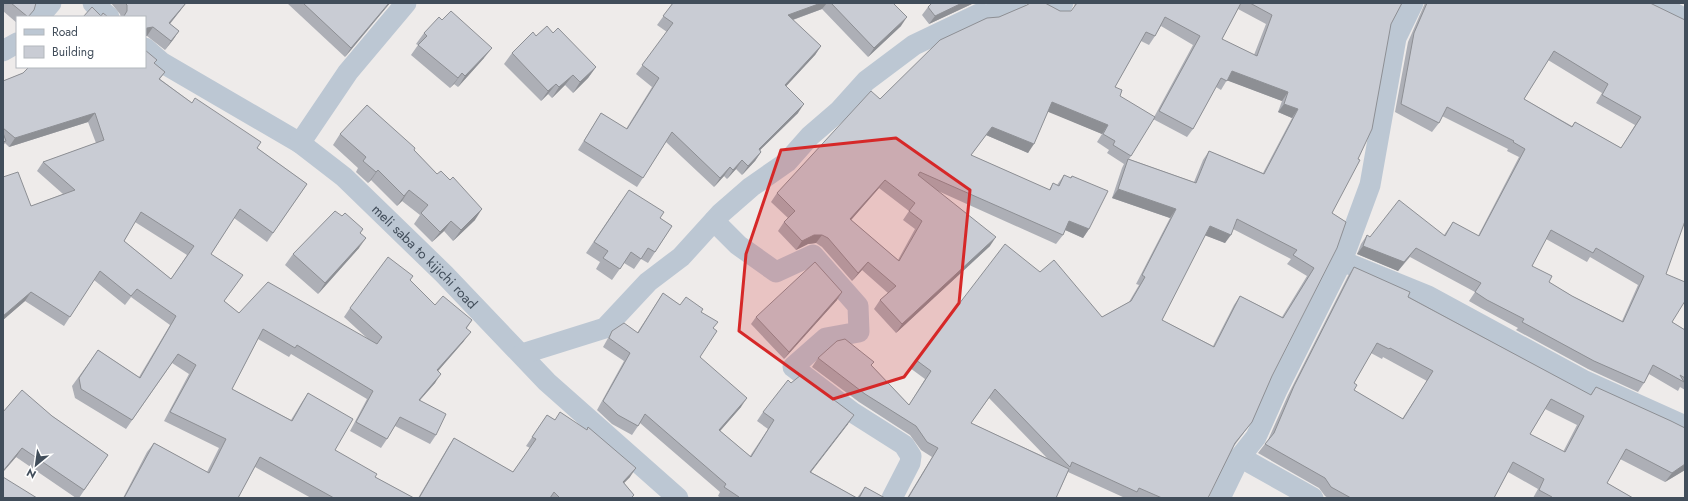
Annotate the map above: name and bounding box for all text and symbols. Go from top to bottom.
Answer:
legend [16,16,146,68]
text: Road [52,23,78,41]
text: Building [52,43,94,61]
street label: meli saba to kijichi road [368,199,482,313]
north arrow [16,445,56,485]
text: N [23,465,39,483]

